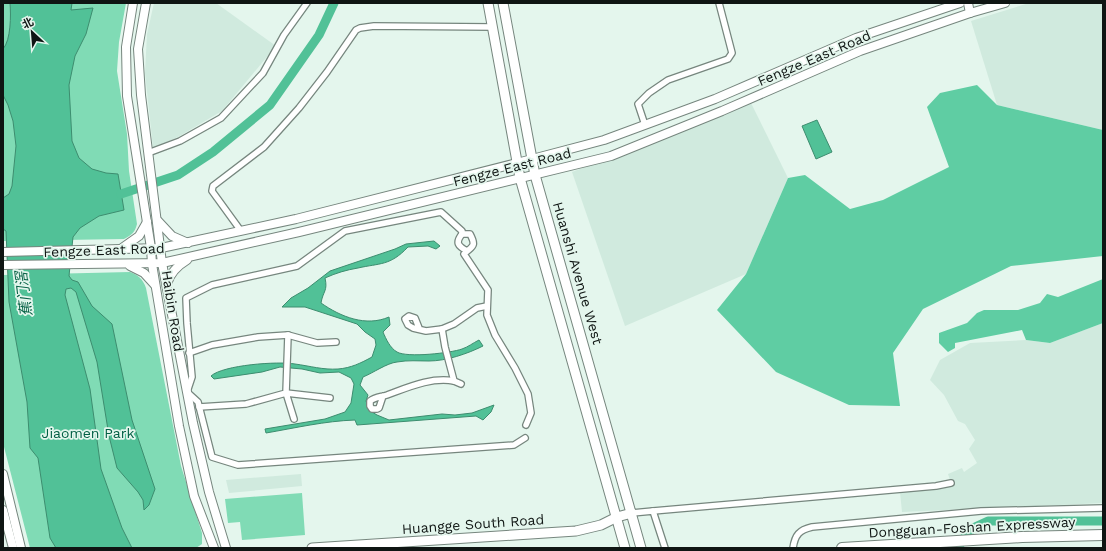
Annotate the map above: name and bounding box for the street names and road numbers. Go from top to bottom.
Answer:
street label: Fengze East Road [755,27,873,89]
street label: Fengze East Road [451,145,573,189]
street label: Huanshi Avenue West [550,200,606,346]
street label: Fengze East Road [43,240,165,260]
street label: Haibin Road [159,269,187,353]
street label: Huangge South Road [401,511,545,537]
street label: Dongguan-Foshan Expressway [868,514,1077,540]

